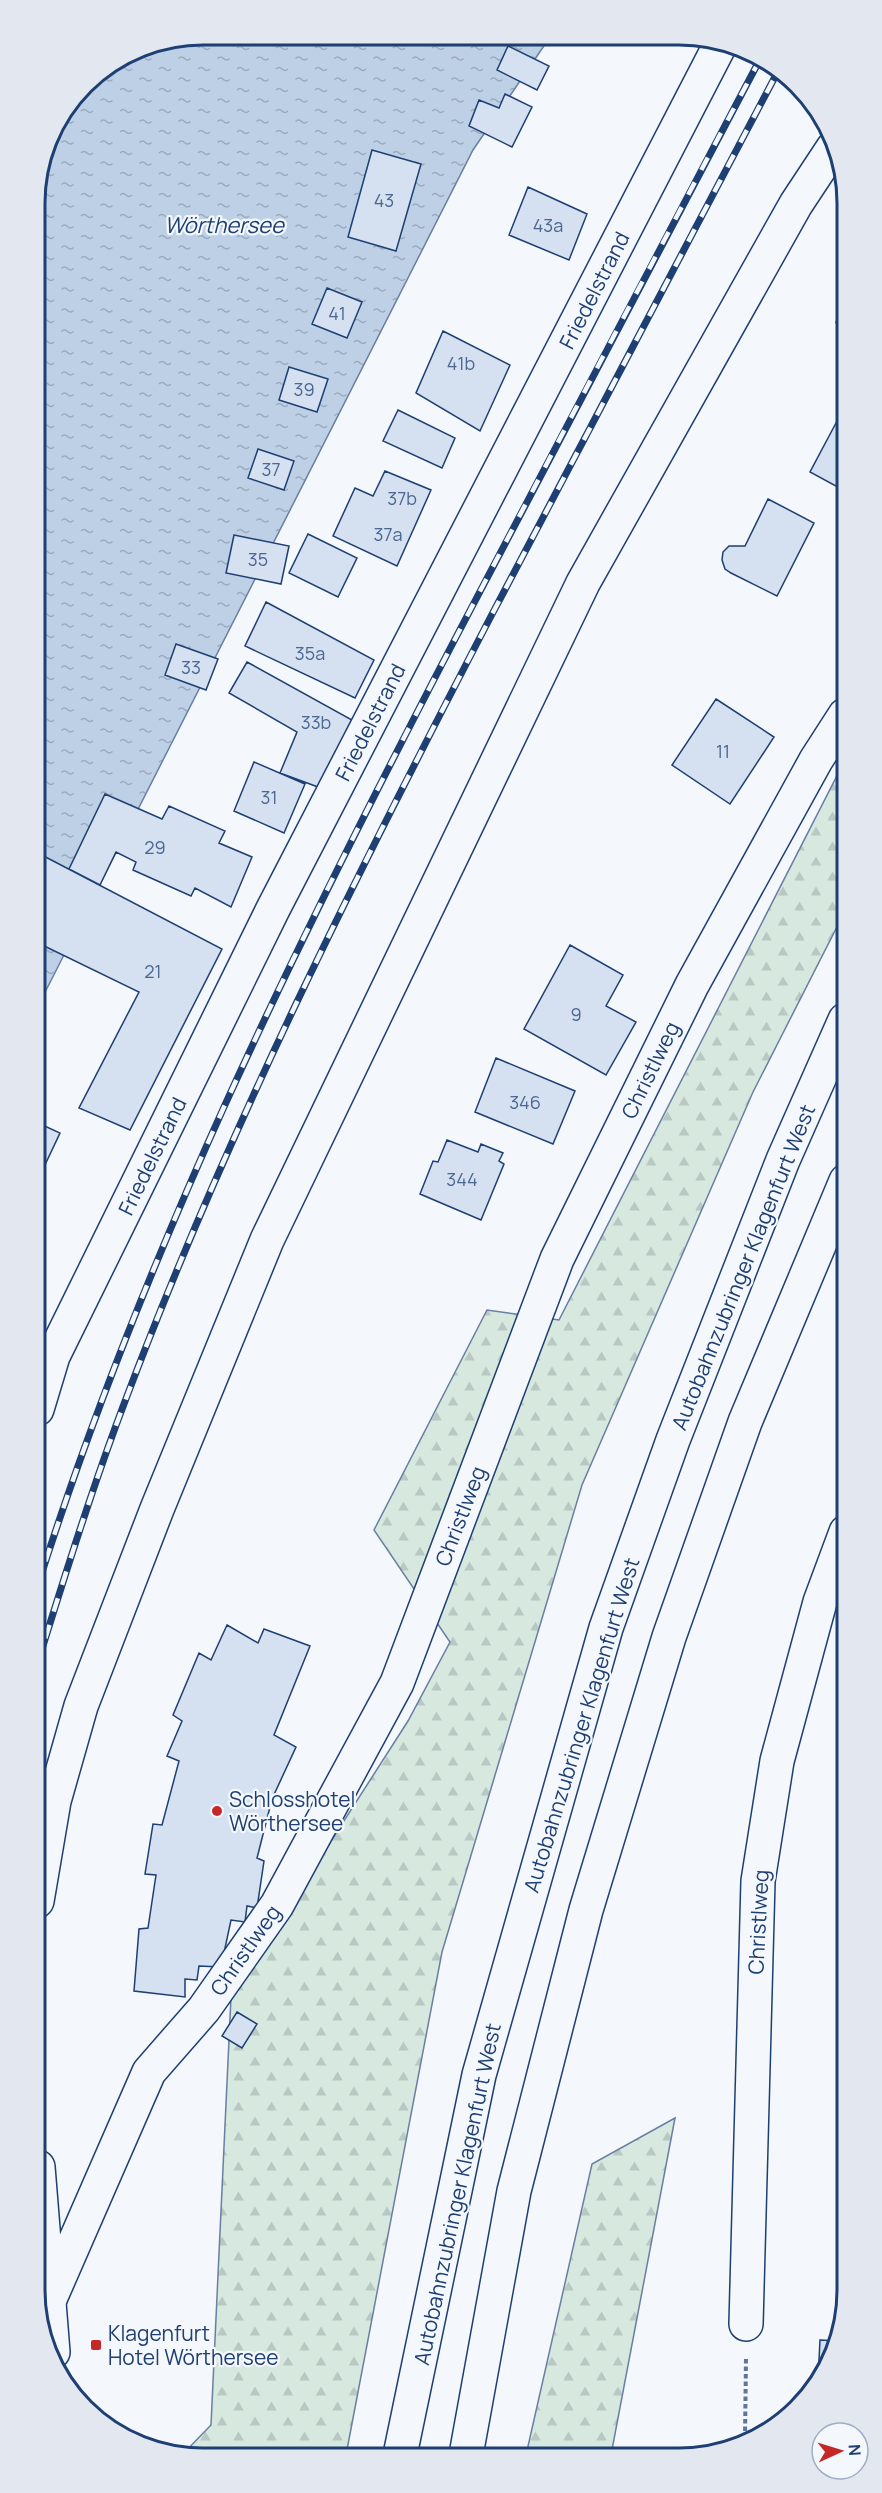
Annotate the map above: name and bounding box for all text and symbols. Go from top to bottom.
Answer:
house number: 43 [374,188,394,212]
water label: Wörthersee [164,210,285,240]
house number: 43a [533,213,563,237]
street label: Friedelstrand [552,227,636,353]
house number: 41 [328,301,346,325]
house number: 41b [447,351,475,375]
house number: 39 [293,377,315,401]
house number: 37 [262,457,281,481]
house number: 37b [387,486,417,510]
house number: 37a [374,522,403,546]
house number: 35 [248,547,268,571]
house number: 35a [295,641,325,665]
house number: 33 [181,655,201,679]
street label: Friedelstrand [328,659,412,785]
house number: 33b [301,710,331,734]
house number: 11 [716,739,730,763]
house number: 31 [261,785,277,809]
house number: 29 [144,835,166,859]
house number: 21 [144,959,162,983]
house number: 9 [570,1002,582,1026]
street label: Christlweg [614,1017,686,1123]
house number: 346 [509,1090,541,1114]
street label: Friedelstrand [111,1092,193,1220]
street label: Autobahnzubringer Klagenfurt West [665,1100,821,1434]
house number: 344 [446,1167,478,1191]
street label: Christlweg [428,1462,492,1570]
street label: Autobahnzubringer Klagenfurt West [517,1554,645,1896]
place label: Schlosshotel Wörthersee [229,1785,355,1837]
marker: Schlosshotel Wörthersee [210,1804,224,1818]
street label: Christlweg [741,1869,775,1975]
street label: Christlweg [203,1899,287,2001]
street label: Autobahnzubringer Klagenfurt West [407,2021,507,2367]
place label: Klagenfurt Hotel Wörthersee [108,2319,278,2371]
marker: Klagenfurt Hotel Wörthersee [89,2338,103,2352]
north arrow [810,2421,870,2481]
text: N [844,2443,866,2456]

